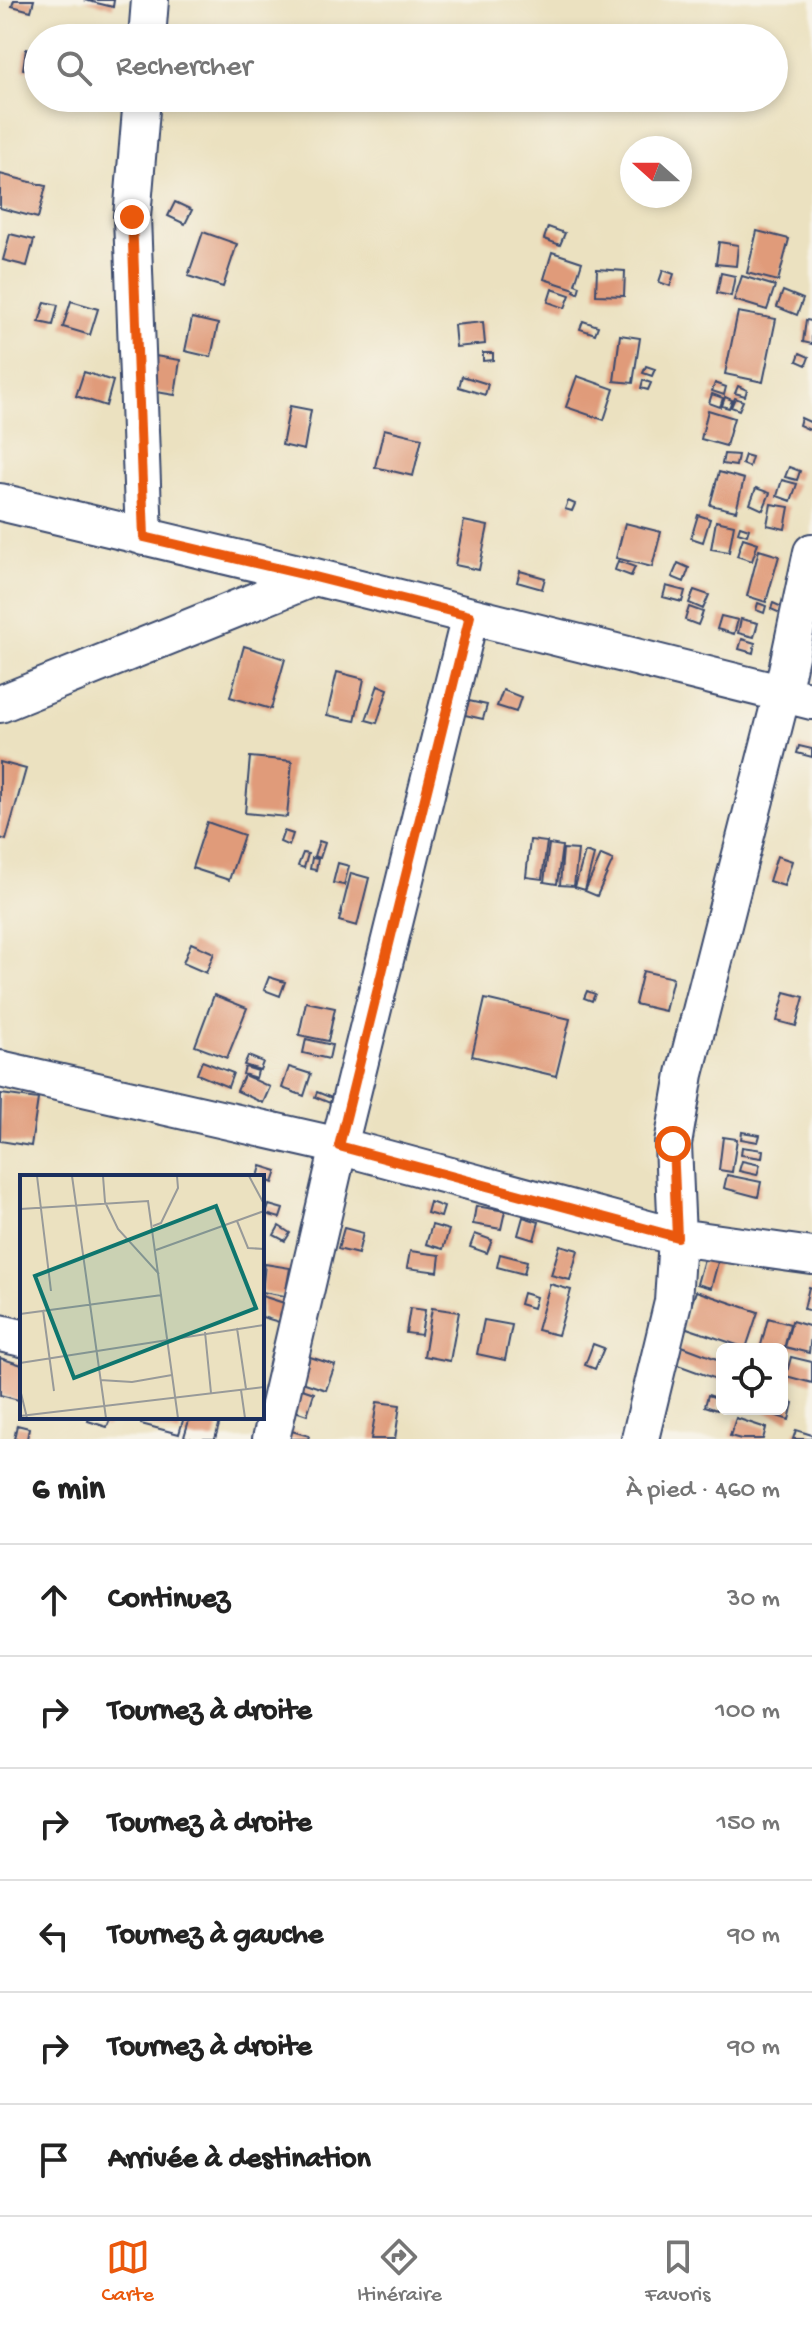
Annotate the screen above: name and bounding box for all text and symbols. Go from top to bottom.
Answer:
search box [24,24,788,112]
icon: search [52,46,96,90]
text: Rechercher [116,51,252,86]
north arrow [620,136,692,208]
route end [114,199,150,235]
route start [655,1126,691,1162]
inset map [20,1175,264,1419]
map controls [716,1343,788,1415]
button: locate [716,1343,788,1415]
text: 6 min [32,1471,105,1511]
text: À pied · 460 m [626,1476,780,1507]
icon: ahead [32,1578,76,1622]
text: Continuez [108,1583,230,1618]
text: 30 m [727,1585,780,1616]
icon: right [32,1690,76,1734]
text: Tournez à droite [108,1695,312,1730]
text: 100 m [715,1697,780,1728]
icon: right [32,1802,76,1846]
text: Tournez à droite [108,1807,312,1842]
text: 150 m [716,1809,780,1840]
icon: left [32,1914,76,1958]
text: Tournez à gauche [108,1919,323,1954]
text: 90 m [728,1921,780,1952]
icon: right [32,2026,76,2070]
text: Tournez à droite [108,2031,312,2066]
text: 90 m [728,2033,780,2064]
icon: arrive [32,2138,76,2182]
text: Arrivée à destination [108,2143,371,2178]
tab: Carte [102,2235,154,2309]
tab: Itinéraire [357,2235,442,2309]
tab: Favoris [645,2235,710,2309]

